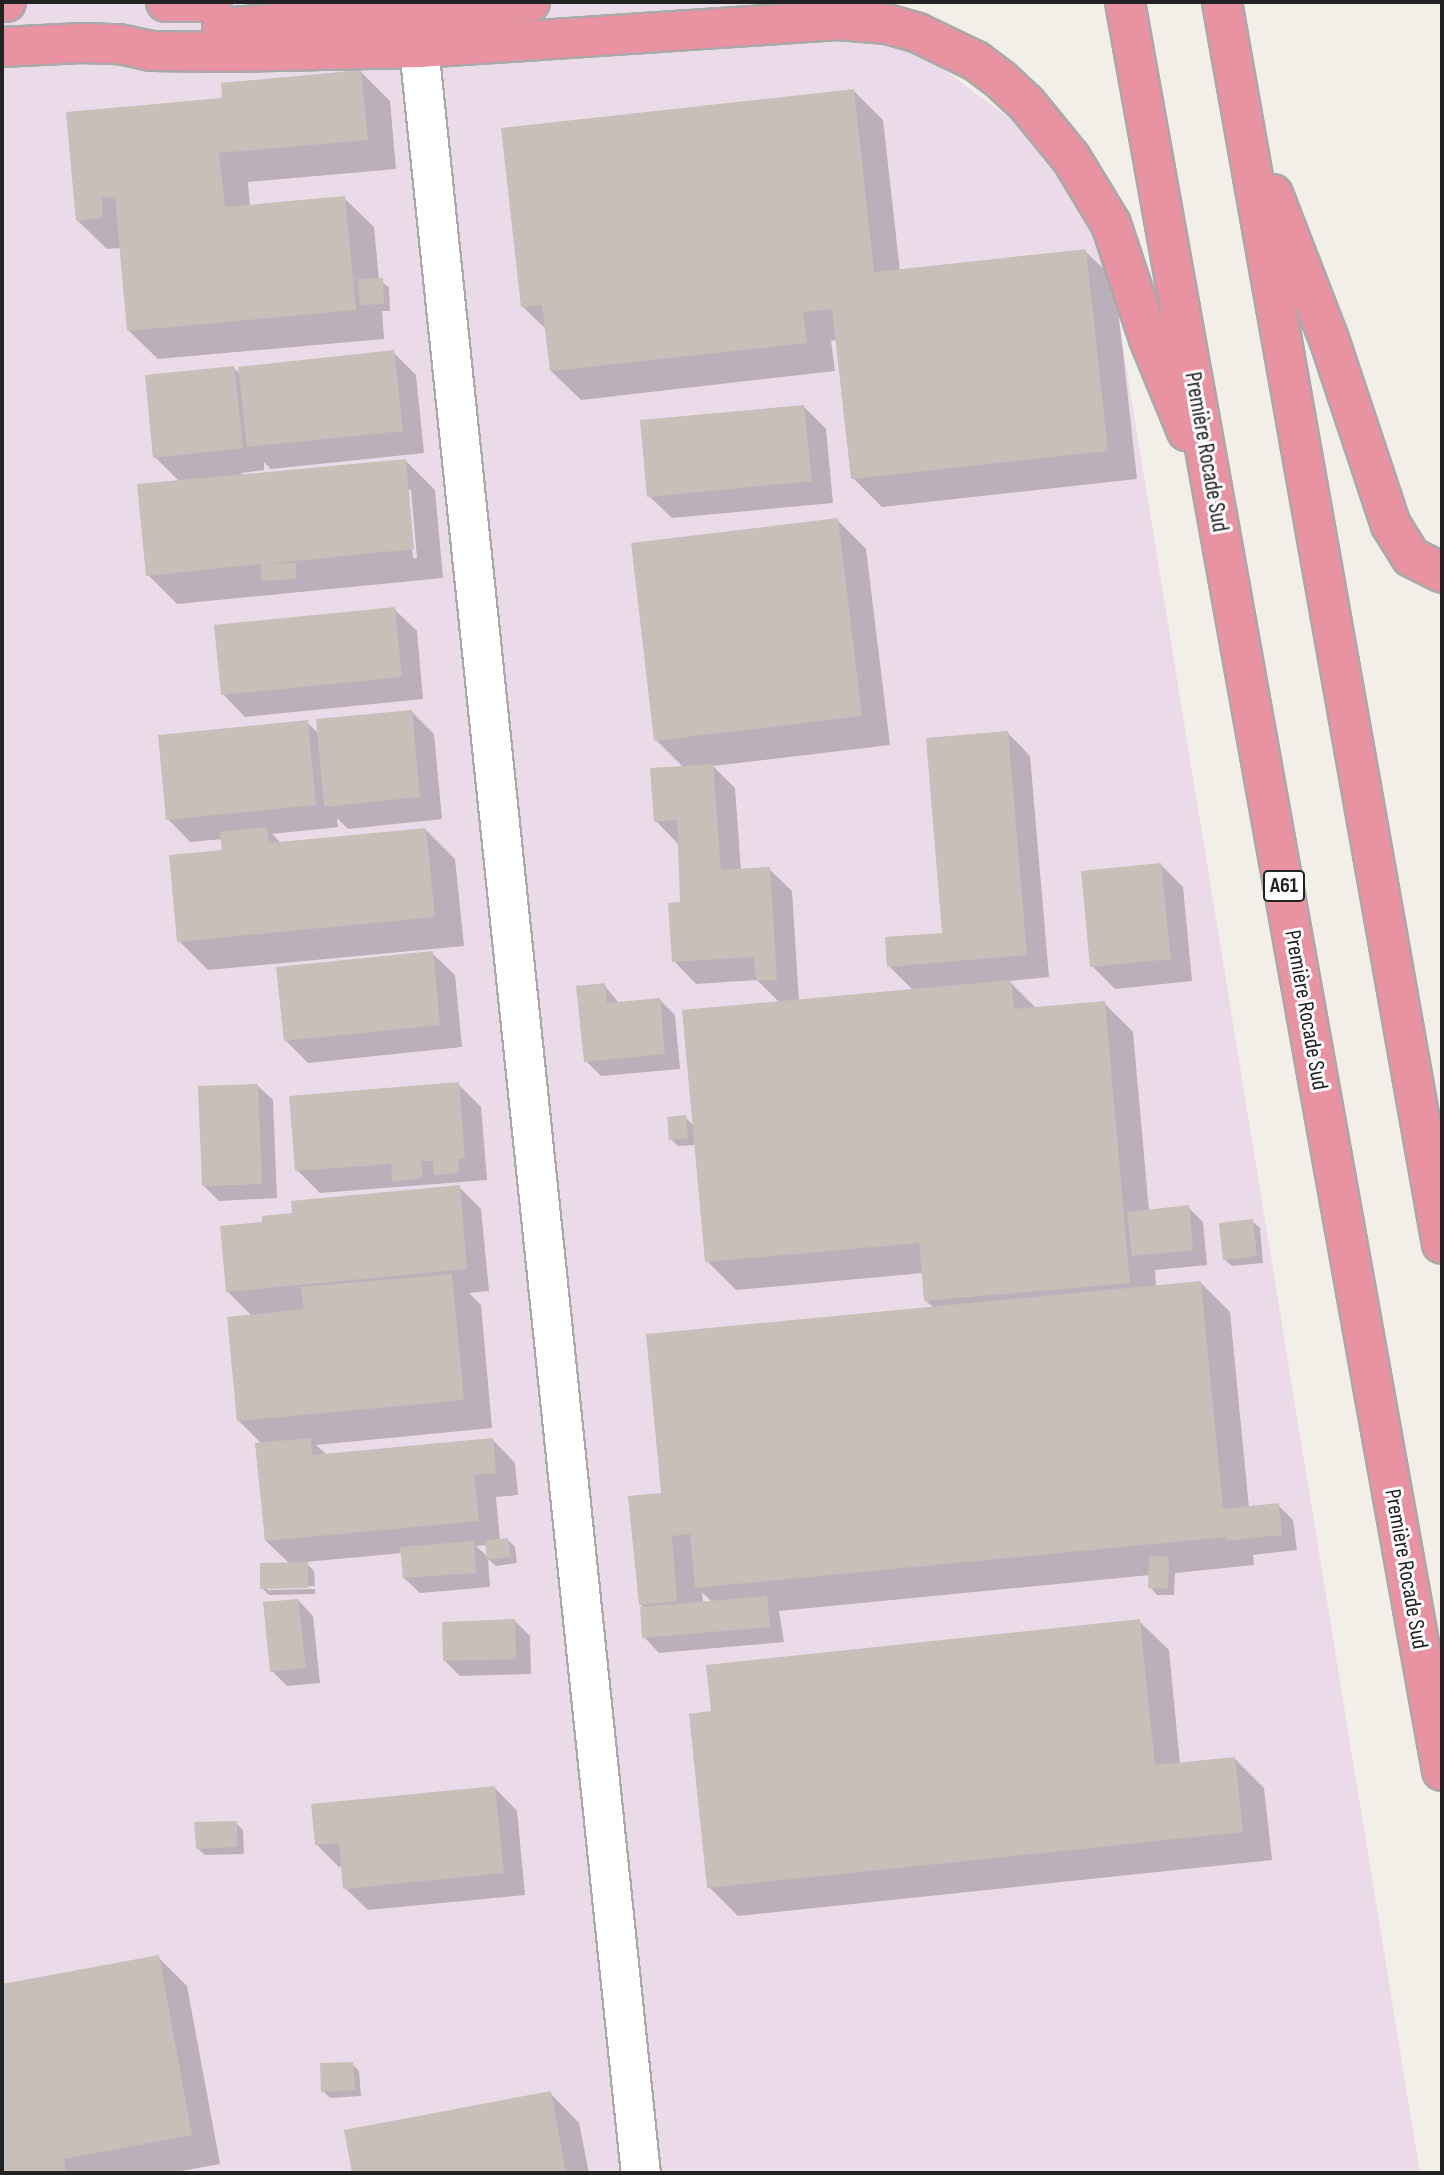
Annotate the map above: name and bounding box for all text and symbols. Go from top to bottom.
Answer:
street label: Première Rocade Sud [1178,370,1234,534]
road number: A61 [1261,868,1307,903]
street label: Première Rocade Sud [1278,928,1334,1092]
street label: Première Rocade Sud [1378,1487,1434,1651]

